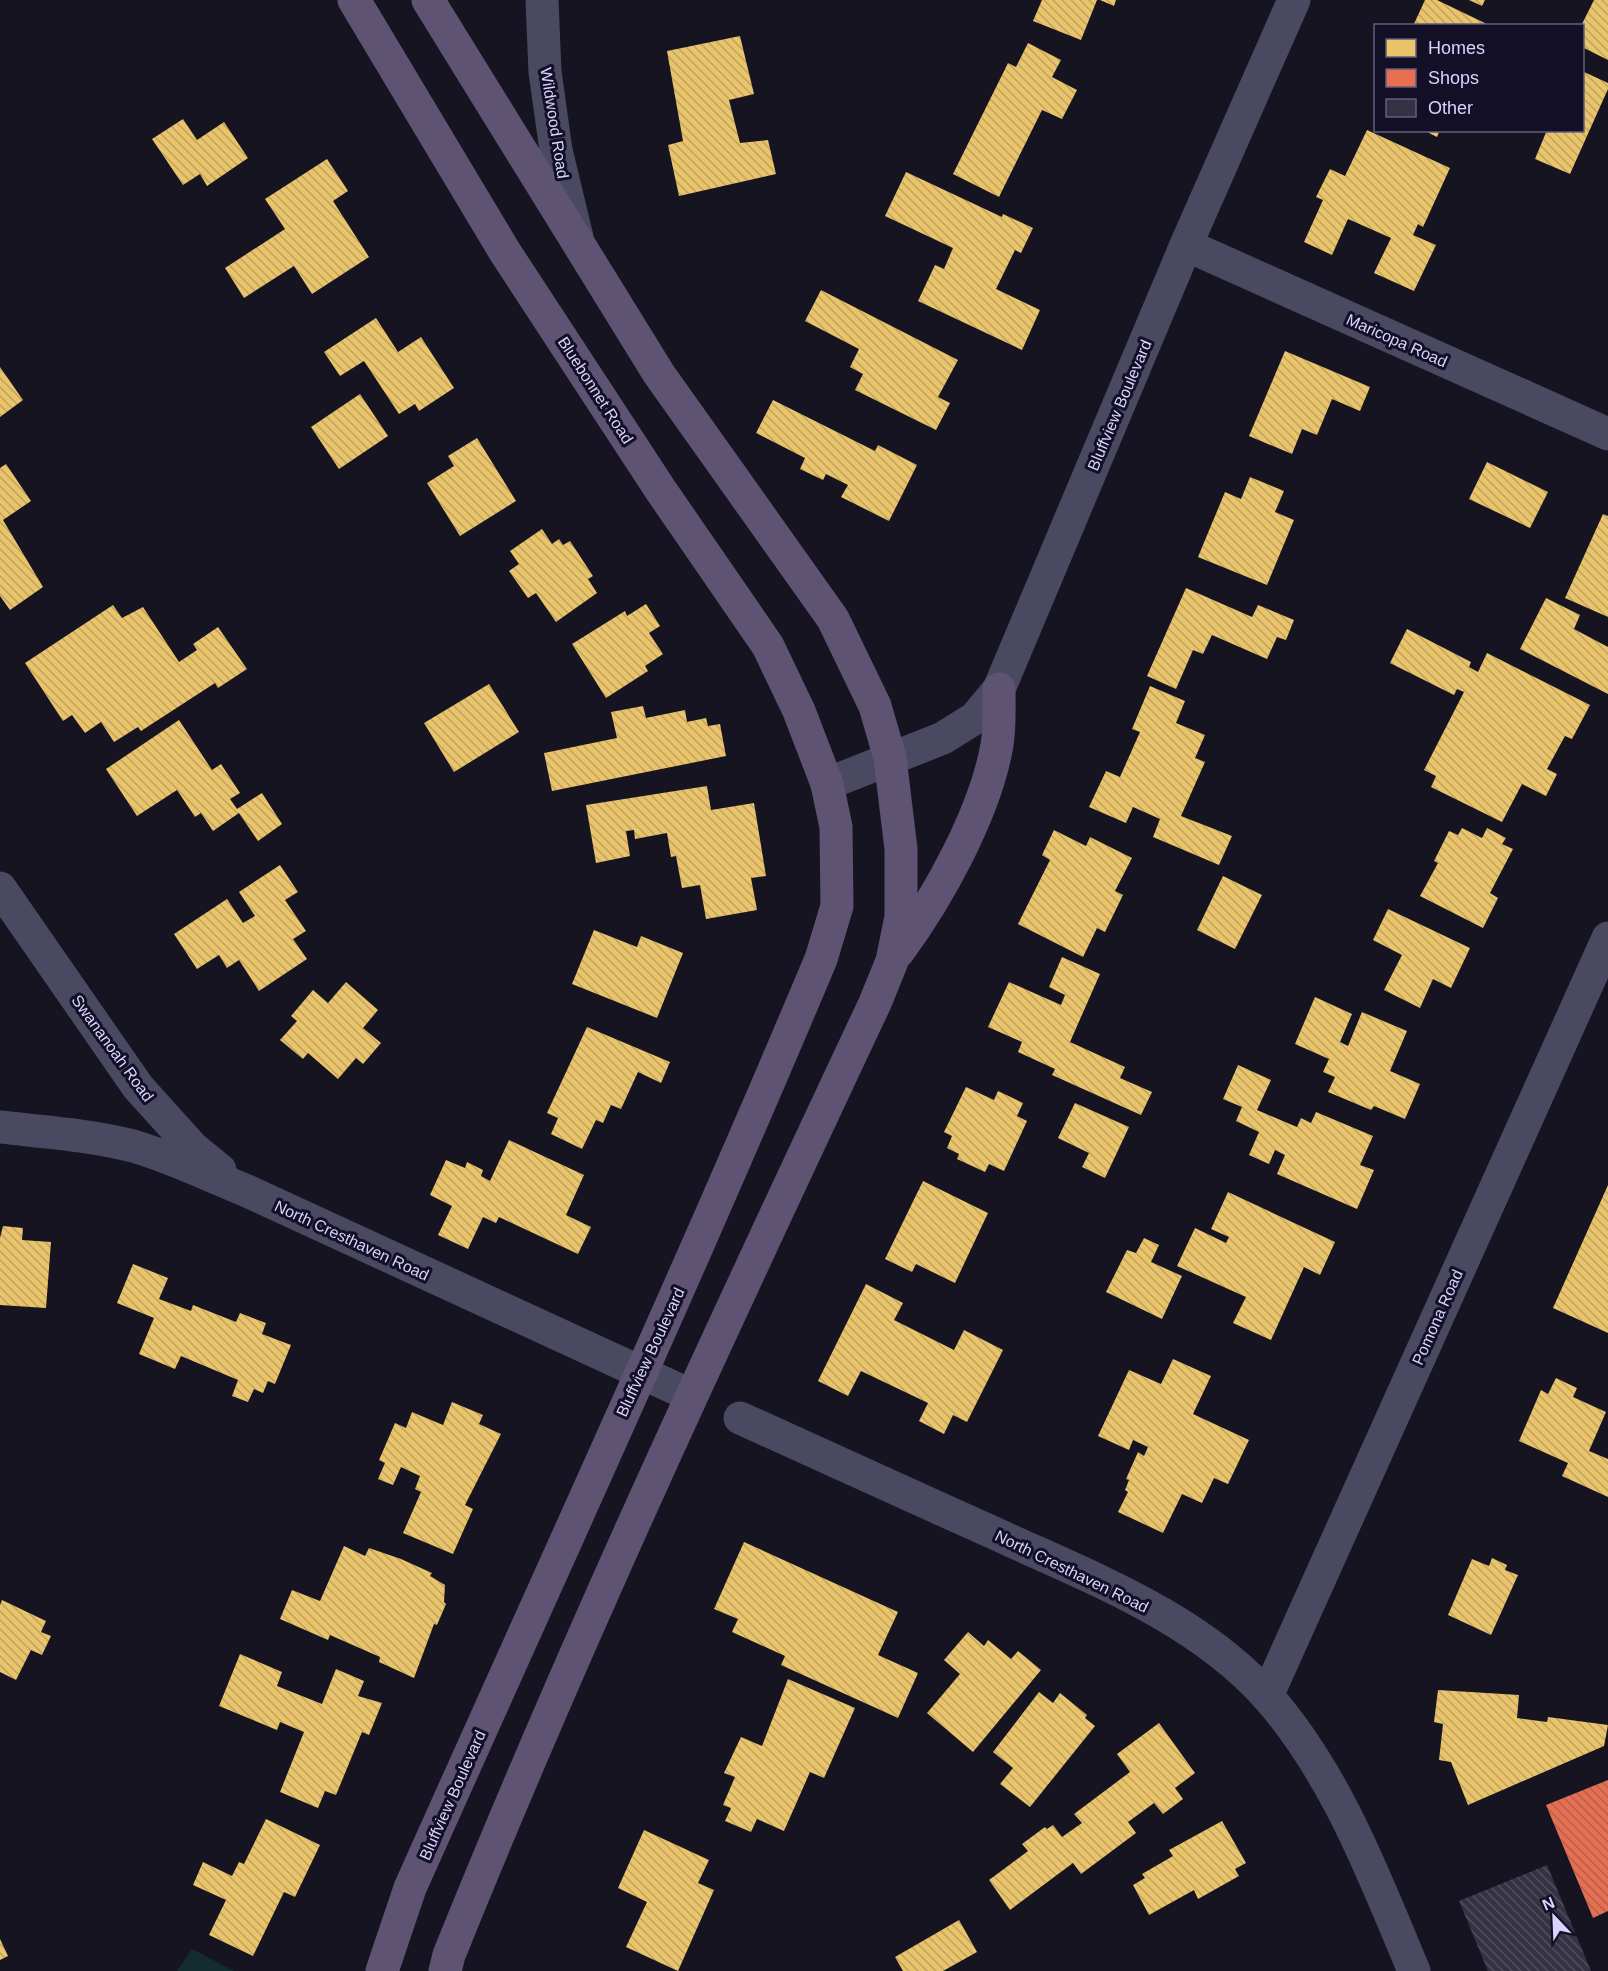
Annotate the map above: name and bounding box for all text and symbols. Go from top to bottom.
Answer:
legend [1374,24,1584,132]
text: Homes [1428,38,1485,58]
street label: Wildwood Road [537,66,572,180]
text: Shops [1428,68,1479,88]
text: Other [1428,98,1473,118]
street label: Maricopa Road [1344,311,1450,370]
street label: Bluebonnet Road [555,334,636,447]
street label: Bluffview Boulevard [1084,337,1155,473]
street label: Swananoah Road [68,992,157,1105]
street label: North Cresthaven Road [272,1197,432,1284]
street label: Pomona Road [1409,1267,1466,1367]
street label: Bluffview Boulevard [613,1285,688,1419]
street label: North Cresthaven Road [993,1527,1151,1616]
street label: Bluffview Boulevard [416,1728,489,1863]
north arrow [1524,1887,1584,1947]
text: N [1540,1894,1557,1914]

